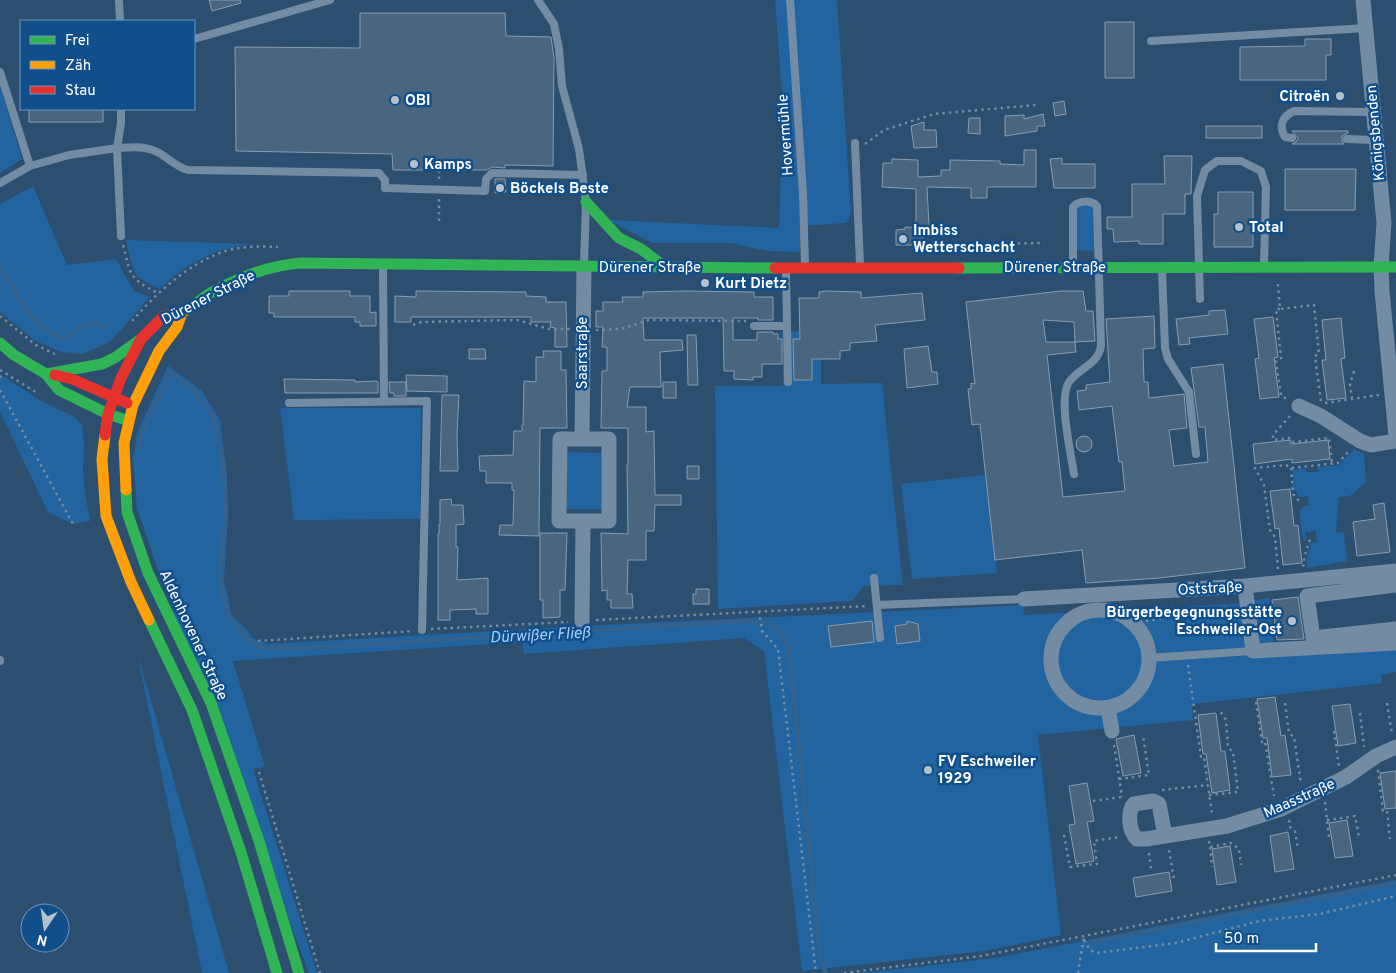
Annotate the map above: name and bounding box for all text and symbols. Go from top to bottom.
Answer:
legend [20,20,195,110]
text: Frei [65,32,90,51]
text: Zäh [65,57,91,76]
text: Stau [65,82,96,101]
street label: Königsbenden [1363,84,1390,182]
place label: Citroën [1279,88,1330,107]
marker: Citroën [1334,90,1346,102]
place label: OBI [405,92,431,111]
street label: Hovermühle [774,93,799,176]
marker: OBI [389,94,401,106]
place label: Kamps [424,156,472,175]
marker: Kamps [408,158,420,170]
place label: Böckels Beste [510,180,609,199]
marker: Böckels Beste [494,182,506,194]
place label: Total [1249,219,1284,238]
marker: Total [1233,221,1245,233]
place label: Imbiss Wetterschacht [913,222,1015,258]
marker: Imbiss Wetterschacht [897,233,909,245]
street label: Dürener Straße [599,259,701,278]
street label: Dürener Straße [1004,259,1106,278]
street label: Dürener Straße [159,267,259,330]
place label: Kurt Dietz [715,275,787,294]
marker: Kurt Dietz [699,277,711,289]
street label: Saarstraße [574,317,593,389]
street label: Aldenhovener Straße [154,567,231,704]
street label: Oststraße [1177,578,1243,601]
place label: Bürgerbegegnungsstätte Eschweiler-Ost [1106,604,1282,640]
marker: Bürgerbegegnungsstätte Eschweiler-Ost [1286,615,1298,627]
water label: Dürwißer Fließ [489,623,591,649]
place label: FV Eschweiler 1929 [938,753,1037,789]
marker: FV Eschweiler 1929 [922,764,934,776]
street label: Maasstraße [1261,775,1338,824]
north arrow [20,903,70,953]
scale bar [1216,920,1316,952]
text: N [36,930,49,949]
text: 50 m [1224,930,1259,949]

